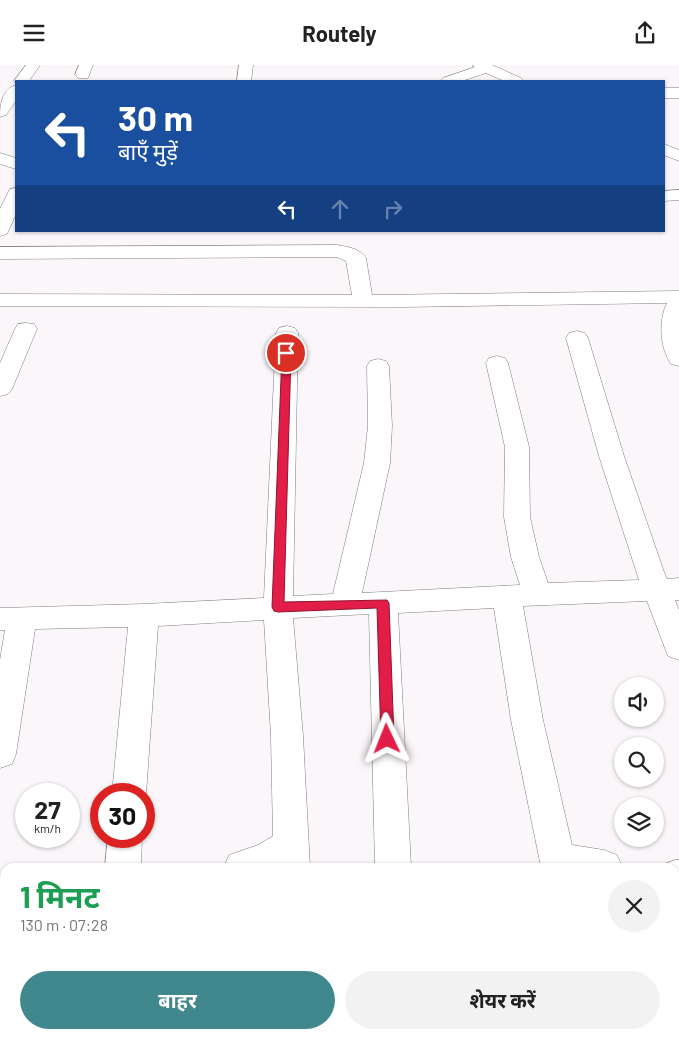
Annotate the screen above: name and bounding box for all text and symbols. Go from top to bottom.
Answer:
icon: menu [20,19,48,47]
icon: share [631,19,659,47]
text: Routely [302,20,377,46]
text: 30 m [118,96,193,138]
icon: left [35,100,100,165]
text: बाएँ मुड़ें [118,138,178,164]
icon: left [273,195,301,223]
icon: ahead [326,195,354,223]
icon: right [379,195,407,223]
pin [265,332,307,374]
icon: arrive [272,339,300,367]
map controls [614,677,664,847]
button: sound [614,677,664,727]
position arrow [360,712,412,764]
button: search [614,737,664,787]
speed limit sign: 30 [90,783,155,848]
text: 27 [34,794,61,824]
button: layers [614,797,664,847]
text: km/h [34,821,61,835]
text: 1 मिनट [20,878,100,914]
button: close [608,880,660,932]
text: 130 m · 07:28 [20,915,108,934]
button: बाहर [20,971,335,1029]
button: शेयर करें [345,971,660,1029]

